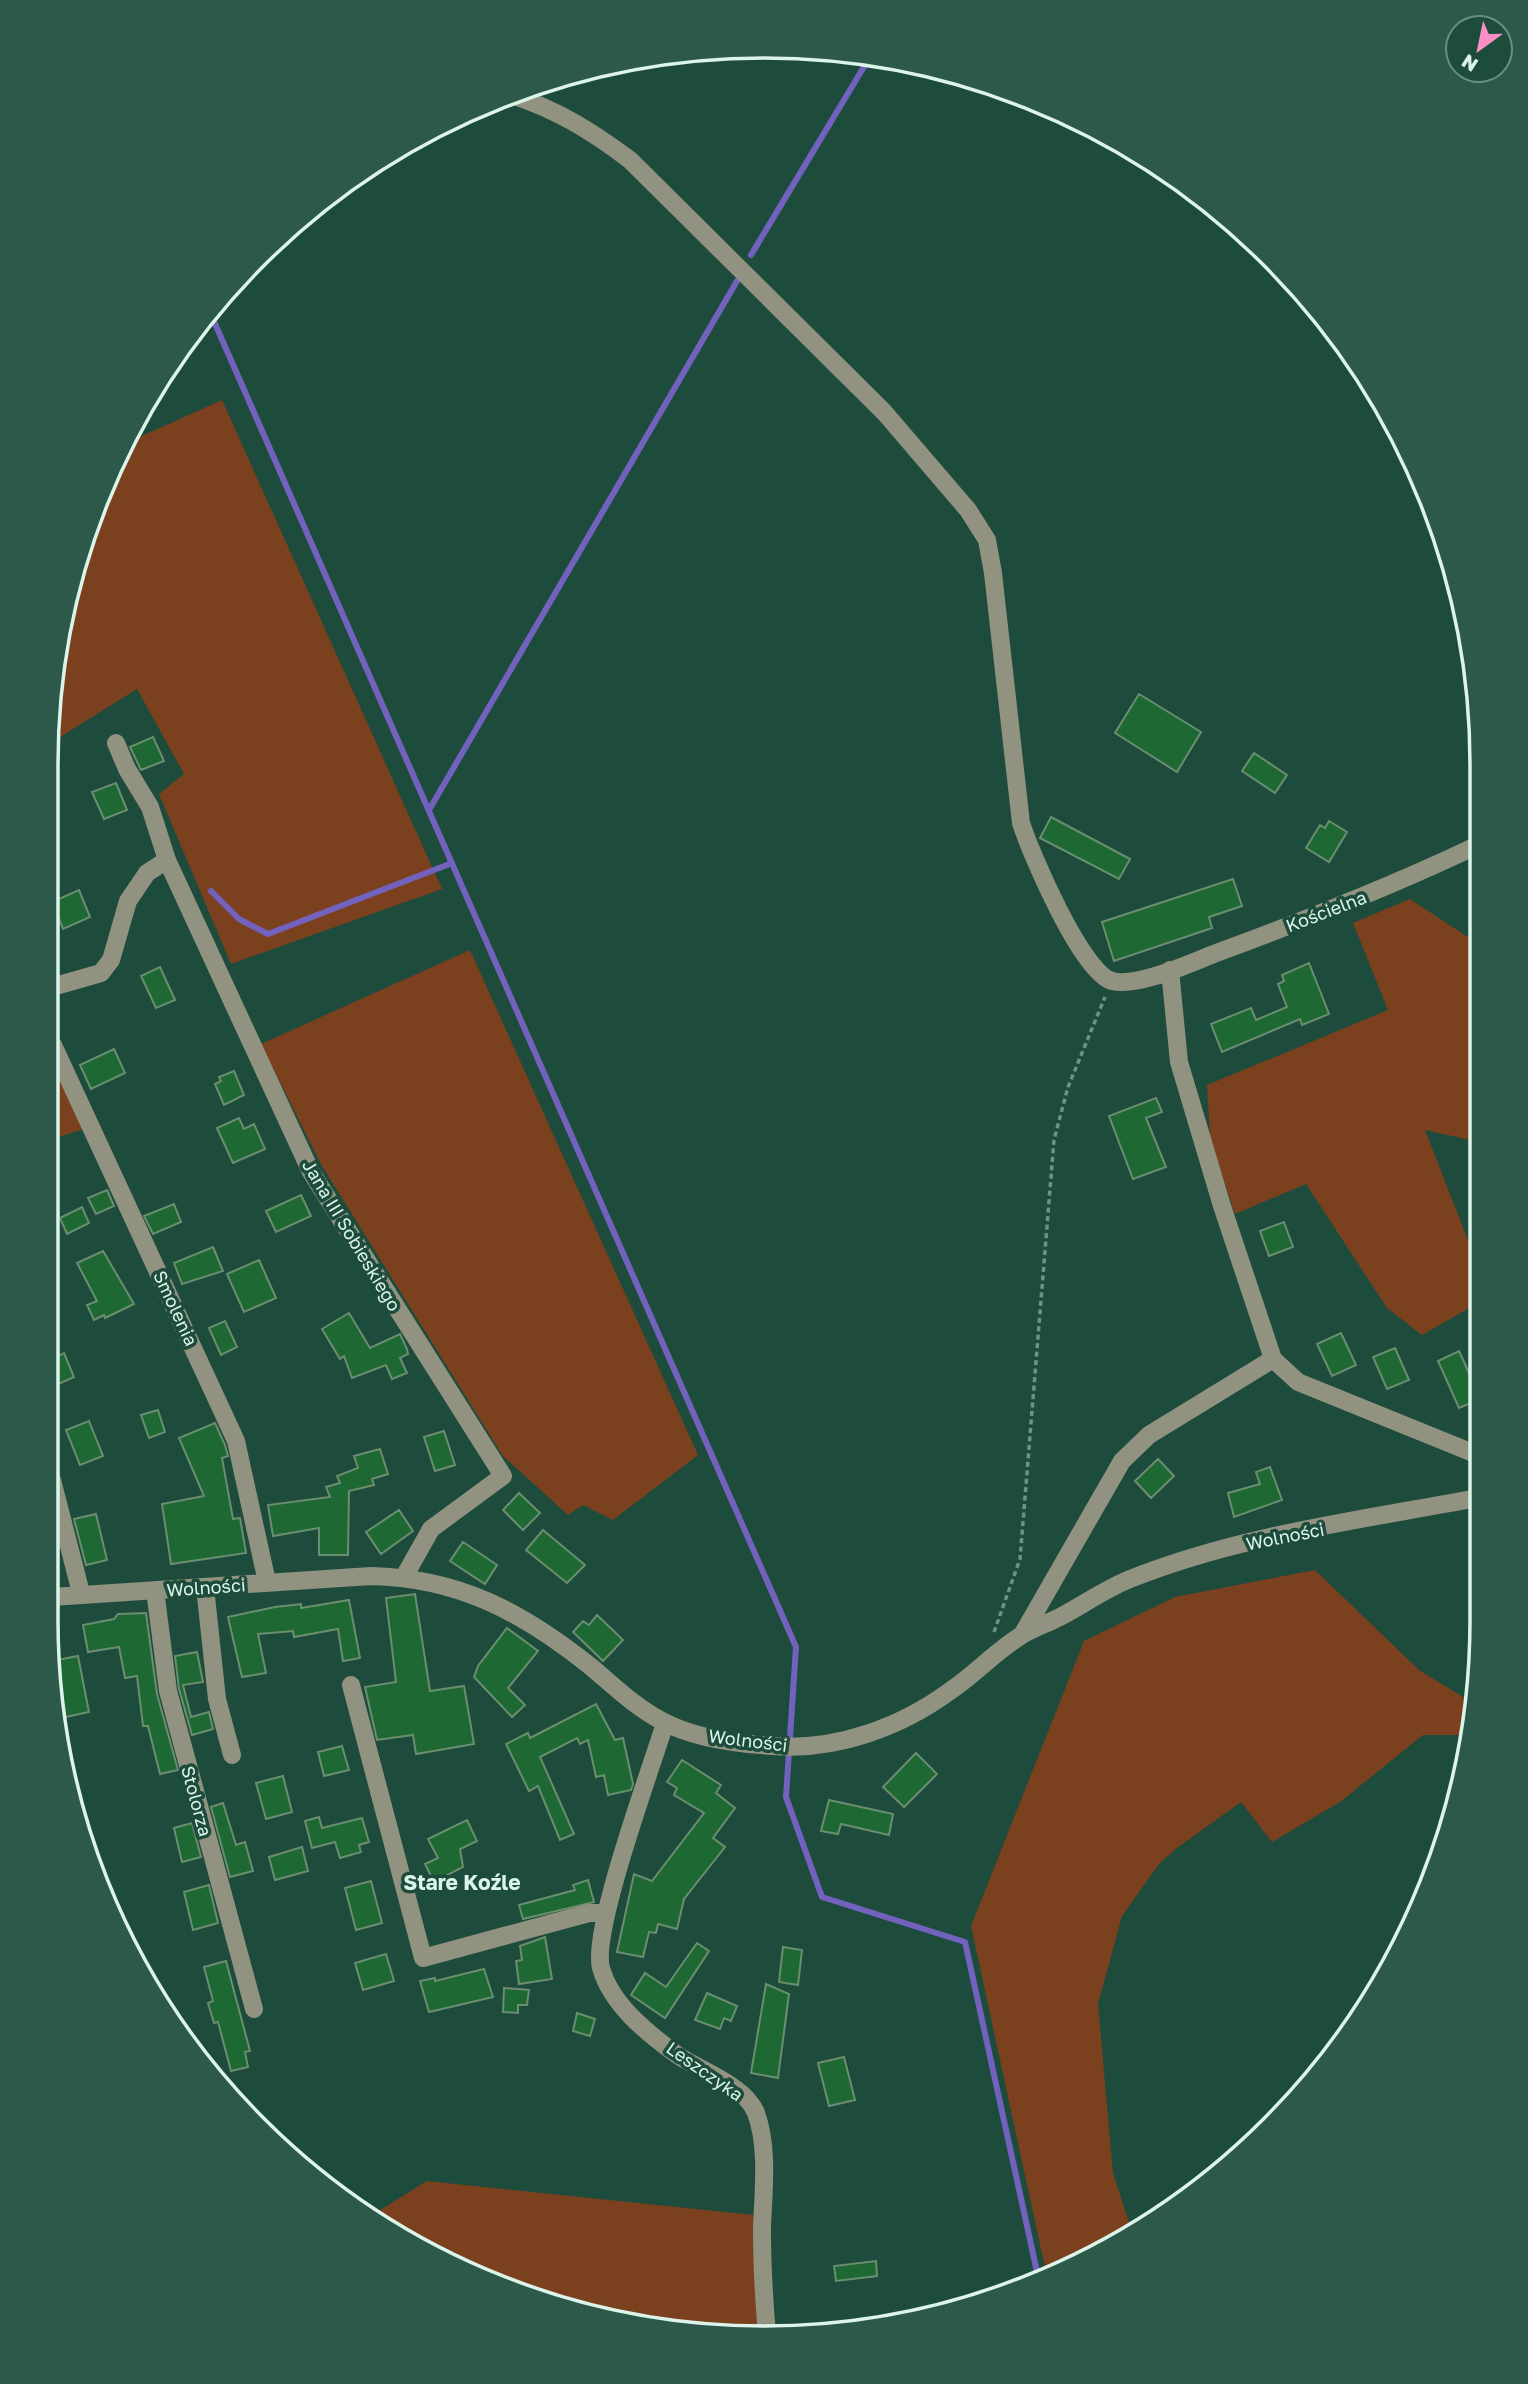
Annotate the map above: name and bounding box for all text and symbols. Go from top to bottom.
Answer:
north arrow [1444,14,1514,84]
text: N [1457,50,1482,77]
street label: Kościelna [1283,886,1369,936]
street label: Jana III Sobieskiego [298,1155,406,1315]
street label: Smolenia [149,1267,203,1349]
street label: Wolności [1244,1518,1326,1554]
street label: Wolności [166,1573,246,1601]
street label: Wolności [707,1724,789,1756]
street label: Stolorza [177,1763,217,1839]
district label: Stare Koźle [403,1869,521,1895]
street label: Leszczyka [662,2037,748,2105]

